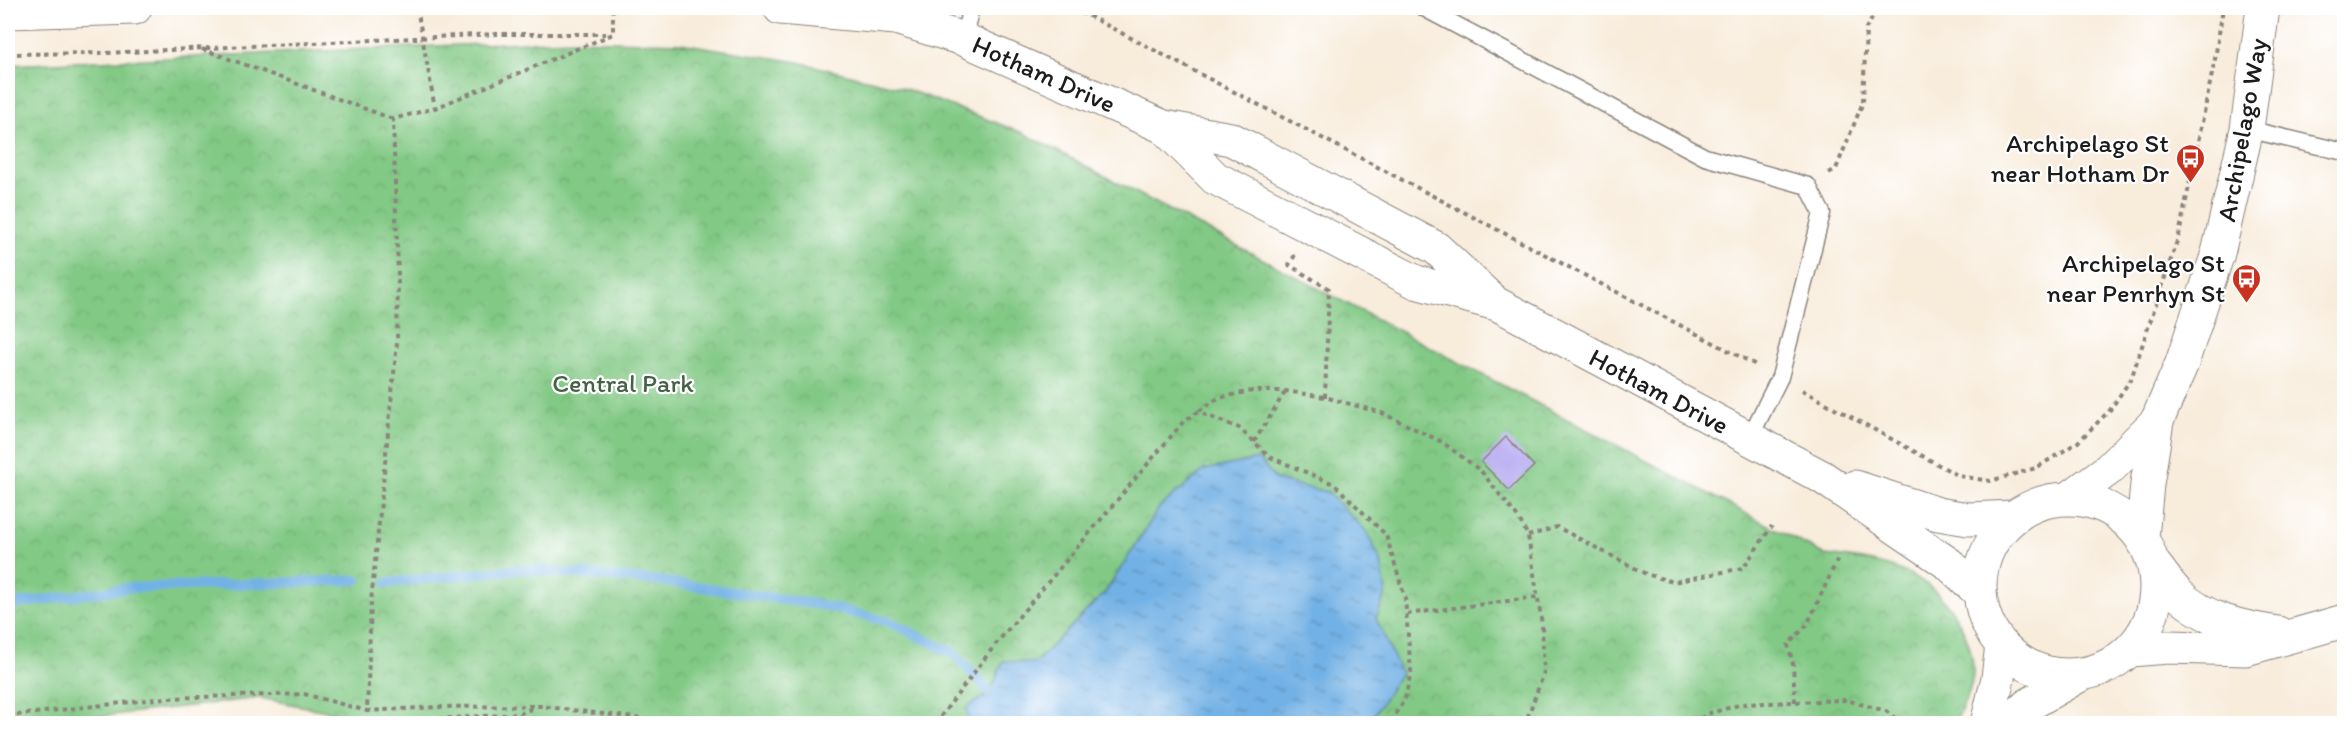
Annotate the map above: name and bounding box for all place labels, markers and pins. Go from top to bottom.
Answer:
place label: Archipelago St near Hotham Dr [1991,127,2170,189]
bus stop icon: Archipelago St near Hotham Dr [2174,142,2206,184]
place label: Archipelago St near Penrhyn St [2047,247,2225,309]
bus stop icon: Archipelago St near Penrhyn St [2230,262,2262,304]

